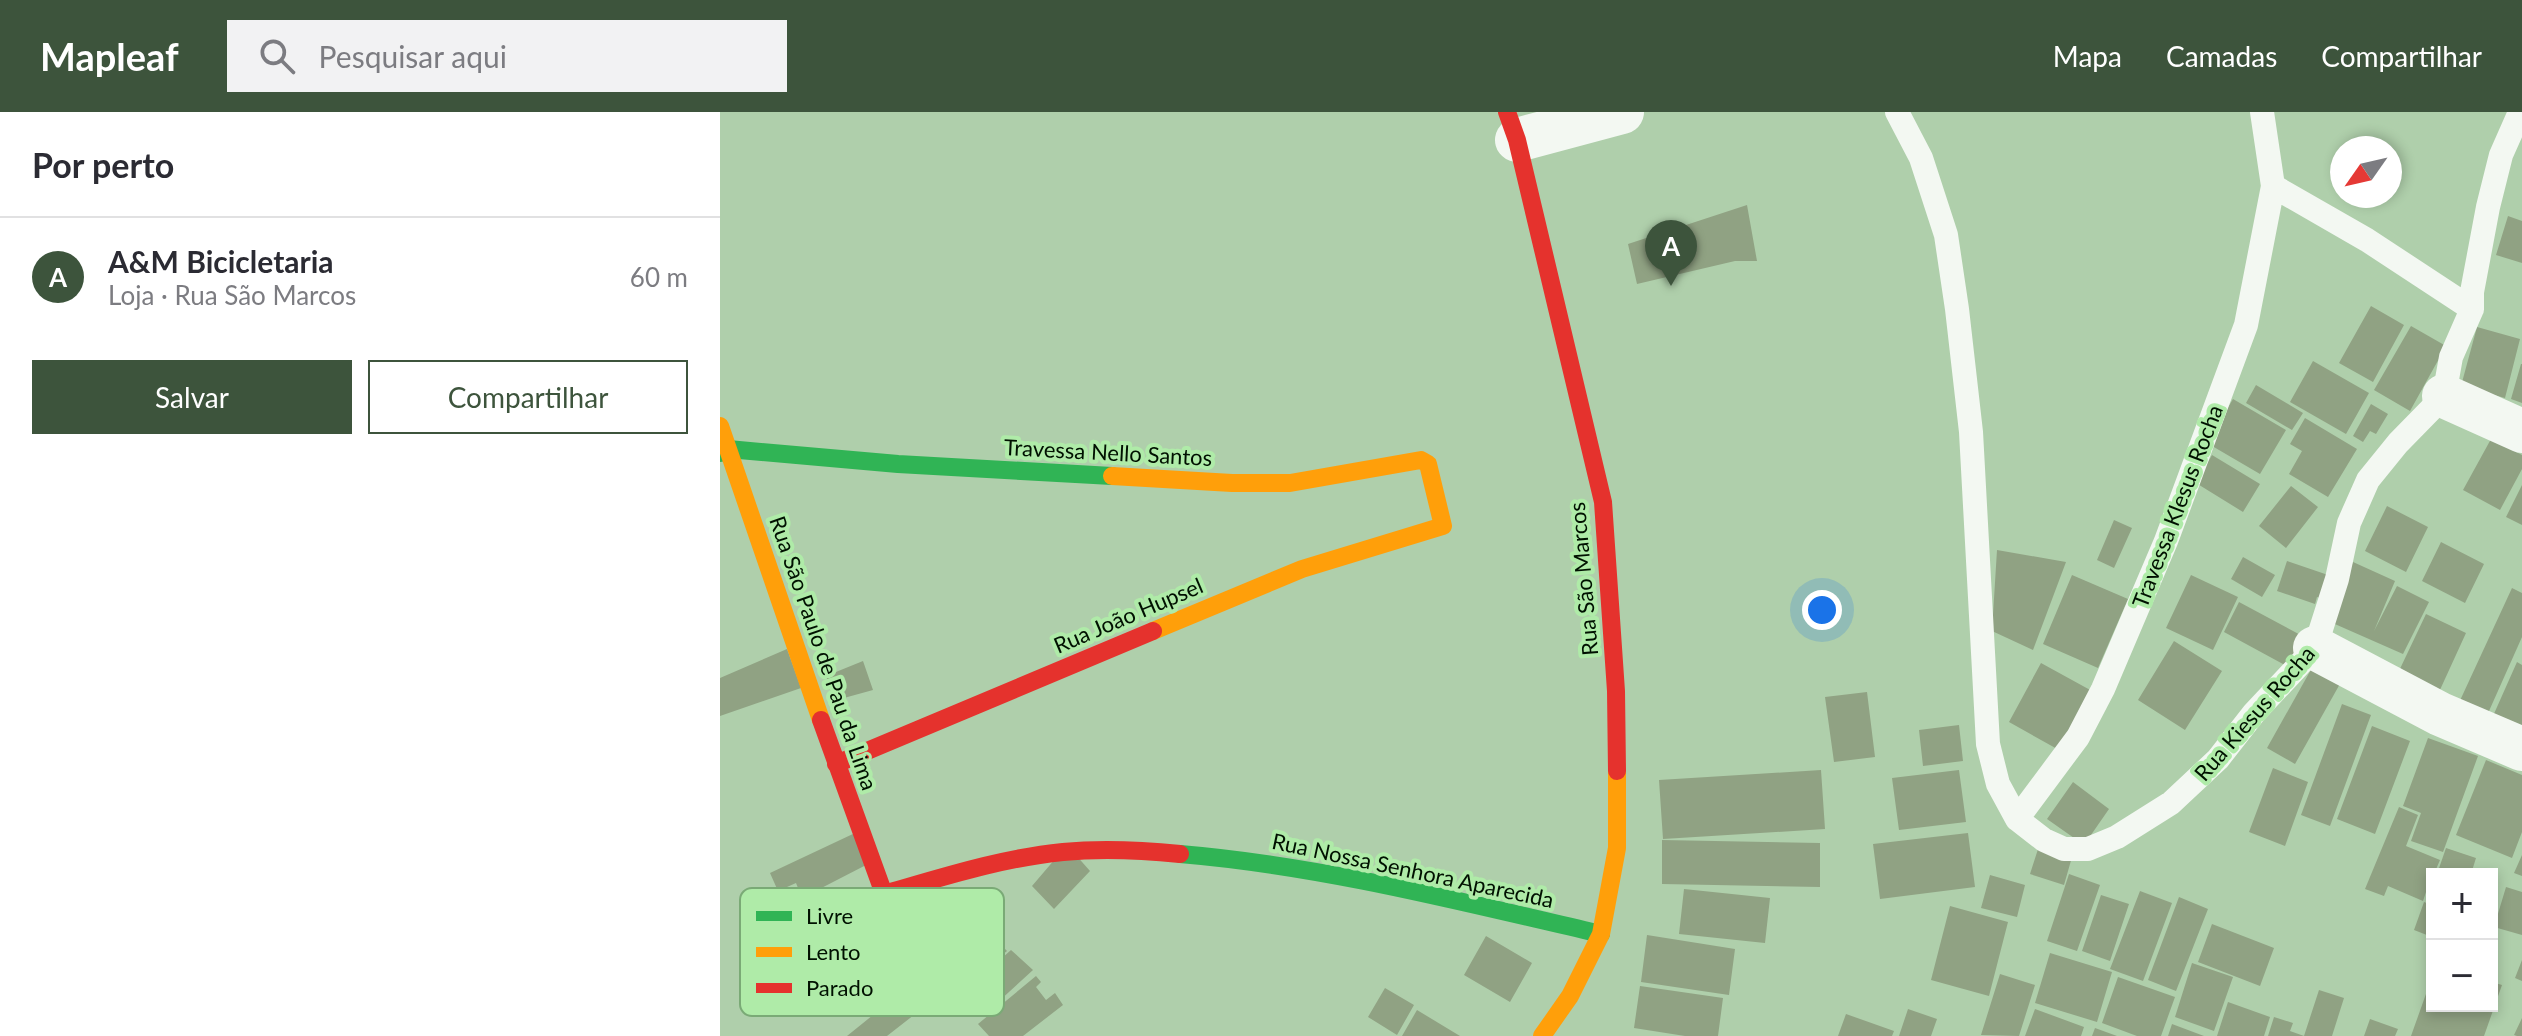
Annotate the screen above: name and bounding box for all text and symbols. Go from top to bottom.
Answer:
search box [227,20,787,92]
text: Mapleaf [40,33,179,79]
icon: search [255,34,299,78]
text: Pesquisar aqui [319,38,507,74]
text: Mapa [2053,39,2122,73]
text: Camadas [2166,39,2277,73]
text: Compartilhar [2321,39,2482,73]
north arrow [2330,136,2402,208]
text: Por perto [32,144,174,185]
pin: A [1645,220,1697,286]
text: A&M Bicicletaria [108,243,334,279]
text: A [49,261,67,293]
text: 60 m [630,261,688,293]
text: Loja · Rua São Marcos [108,279,356,311]
button: Salvar [32,360,352,434]
button: Compartilhar [368,360,688,434]
street label: Travessa Klesus Rocha [2126,401,2228,611]
street label: Travessa Nello Santos [1003,433,1213,471]
street label: Rua São Marcos [1563,501,1603,657]
street label: Rua São Paulo de Pau da Lima [764,512,884,794]
street label: Rua João Hupsel [1049,571,1207,659]
your location [1802,590,1842,630]
street label: Rua Kiesus Rocha [2188,640,2320,786]
street label: Rua Nossa Senhora Aparecida [1270,827,1556,913]
map controls [2426,868,2498,1012]
button: + [2426,868,2498,940]
legend [740,888,1004,1016]
text: Livre [806,902,853,929]
text: Lento [806,938,861,965]
button: − [2426,940,2498,1012]
text: Parado [806,974,873,1001]

